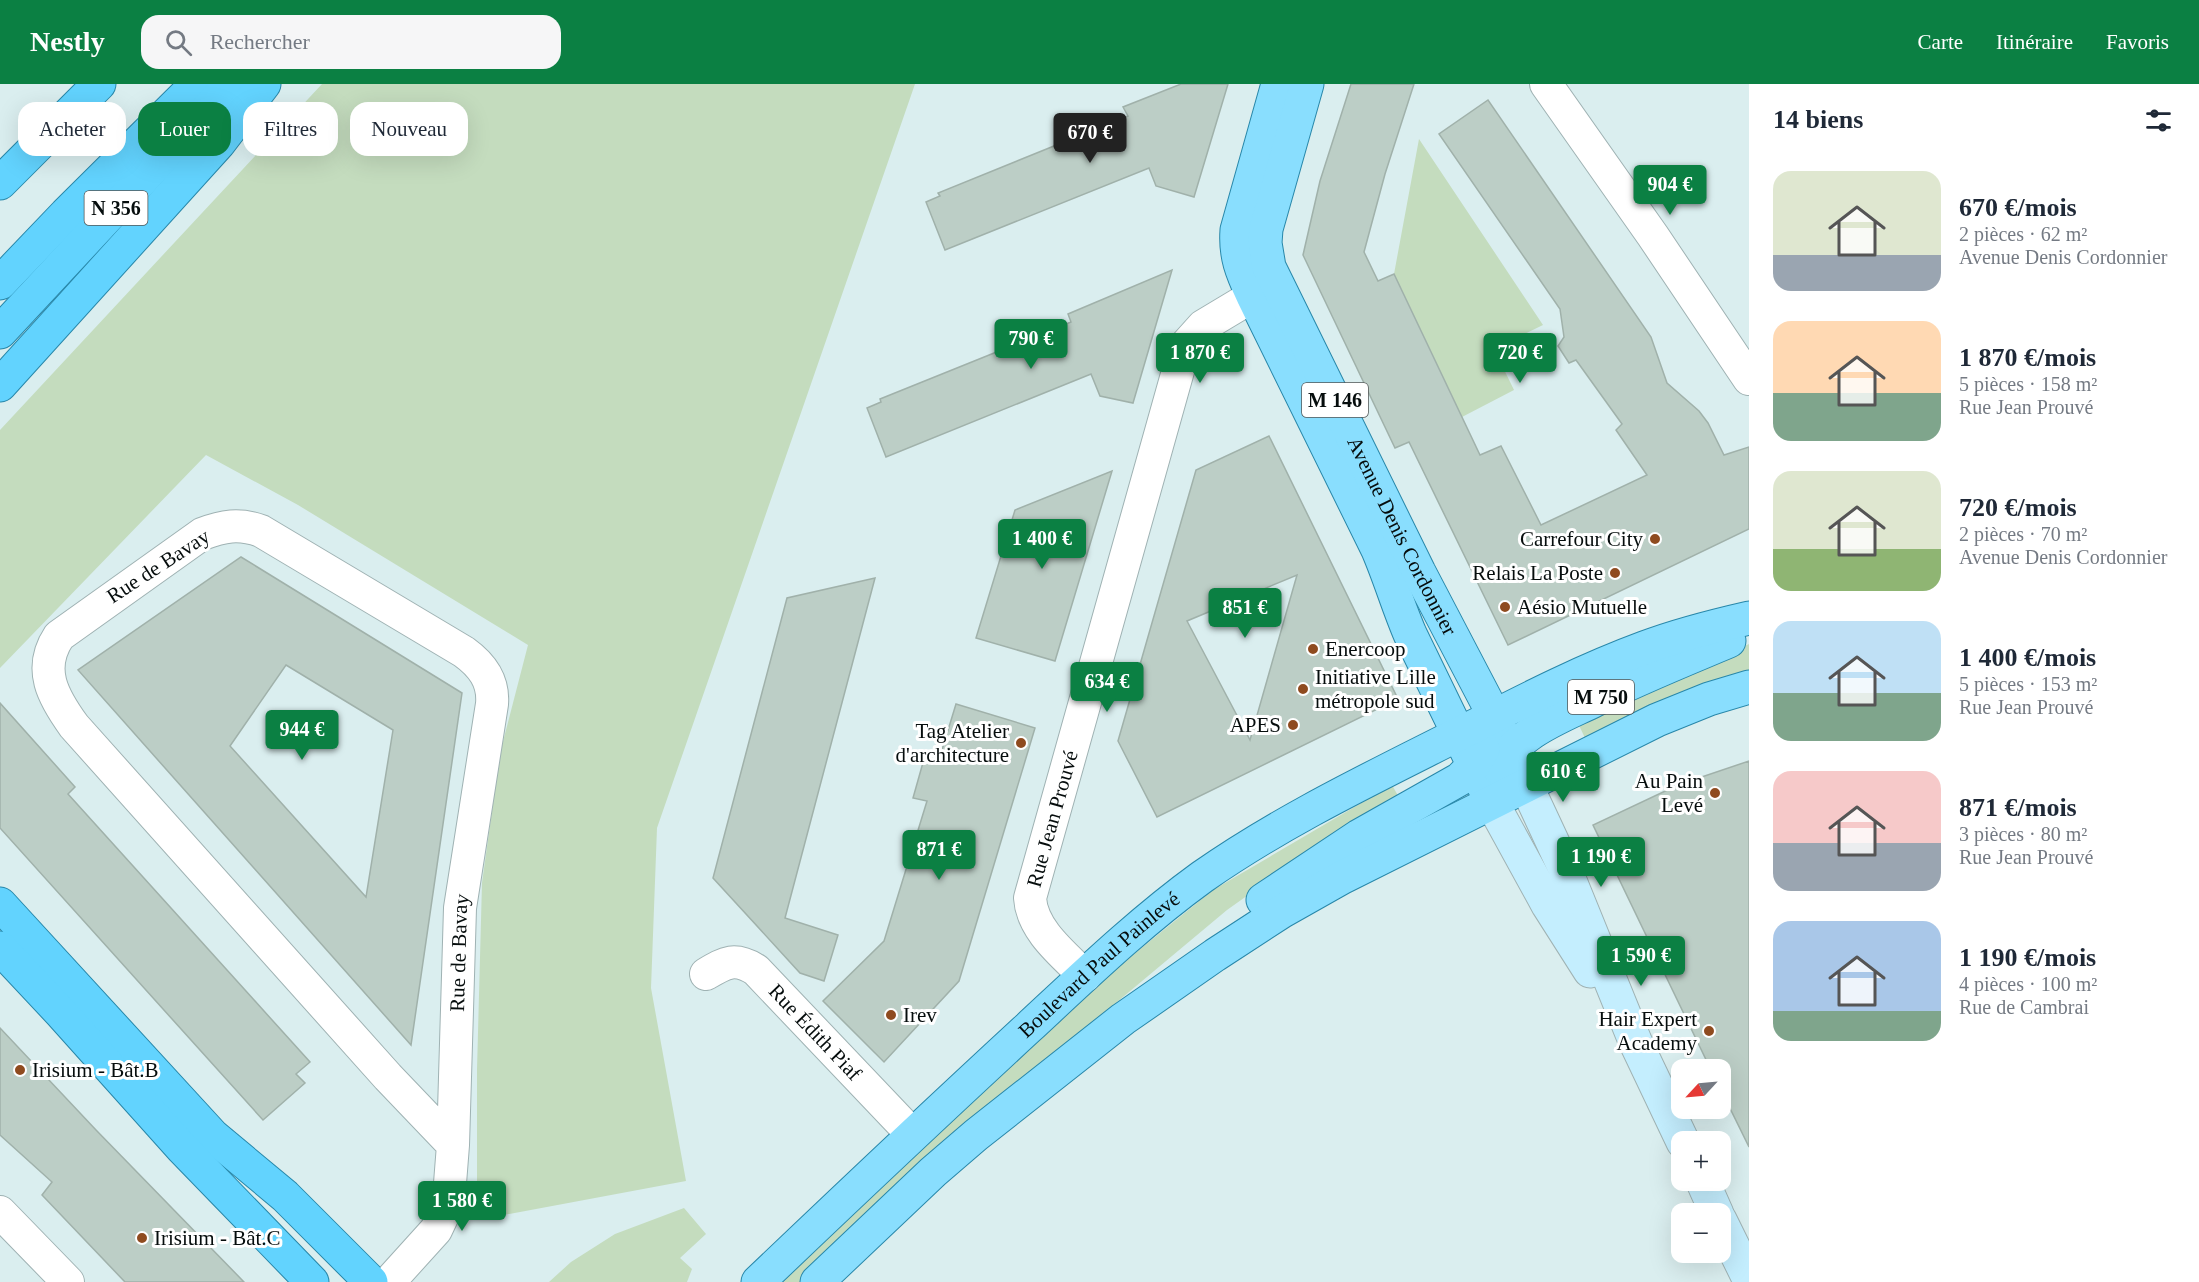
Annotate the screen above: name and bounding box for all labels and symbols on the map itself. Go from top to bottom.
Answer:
pin: 670 € [1048,113,1132,164]
pin: 904 € [1628,165,1712,216]
road number: N 356 [84,191,148,225]
pin: 790 € [989,319,1073,370]
pin: 1 870 € [1145,333,1255,384]
pin: 720 € [1478,333,1562,384]
road number: M 146 [1302,383,1368,417]
street label: Avenue Denis Cordonnier [1342,433,1462,639]
pin: 1 400 € [987,519,1097,570]
street label: Rue de Bavay [102,524,214,608]
place label: Carrefour City [1520,527,1644,551]
marker: Carrefour City [1648,532,1662,546]
place label: Relais La Poste [1472,561,1603,585]
marker: Relais La Poste [1608,566,1622,580]
pin: 851 € [1203,588,1287,639]
place label: Aésio Mutuelle [1517,595,1647,619]
marker: Aésio Mutuelle [1498,600,1512,614]
place label: Enercoop [1325,637,1405,661]
marker: Enercoop [1306,642,1320,656]
pin: 634 € [1065,662,1149,713]
place label: Initiative Lille métropole sud [1315,665,1436,713]
road number: M 750 [1568,680,1634,714]
marker: Initiative Lille métropole sud [1296,682,1310,696]
pin: 944 € [260,710,344,761]
place label: APES [1230,713,1281,737]
marker: APES [1286,718,1300,732]
place label: Tag Atelier d'architecture [896,719,1009,767]
marker: Tag Atelier d'architecture [1014,736,1028,750]
street label: Rue Jean Prouvé [1022,748,1083,890]
pin: 610 € [1521,752,1605,803]
place label: Au Pain Levé [1635,769,1704,817]
marker: Au Pain Levé [1708,786,1722,800]
pin: 871 € [897,830,981,881]
pin: 1 190 € [1546,837,1656,888]
street label: Boulevard Paul Painlevé [1014,886,1184,1043]
street label: Rue de Bavay [445,892,474,1012]
pin: 1 590 € [1586,936,1696,987]
street label: Rue Édith Piaf [764,979,866,1085]
place label: Irev [903,1003,937,1027]
place label: Hair Expert Academy [1598,1007,1697,1055]
marker: Irev [884,1008,898,1022]
marker: Hair Expert Academy [1702,1024,1716,1038]
place label: Irisium - Bât.B [32,1058,159,1082]
north arrow [1671,1059,1731,1119]
marker: Irisium - Bât.B [13,1063,27,1077]
pin: 1 580 € [407,1181,517,1232]
place label: Irisium - Bât.C [154,1226,281,1250]
marker: Irisium - Bât.C [135,1231,149,1245]

